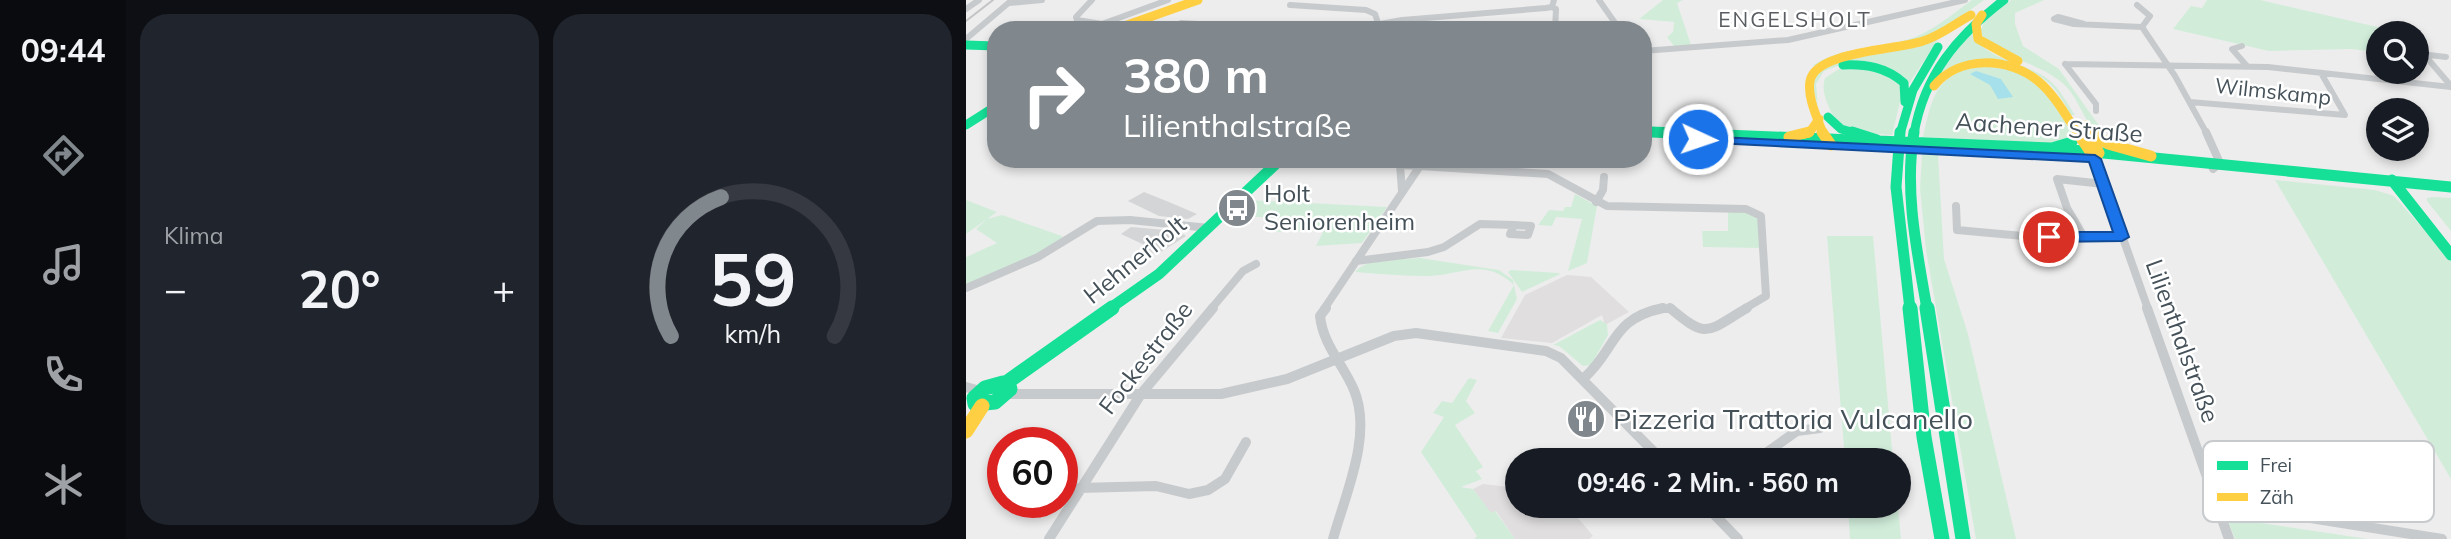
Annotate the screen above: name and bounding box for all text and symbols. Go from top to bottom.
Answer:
district label: ENGELSHOLT [1718,6,1872,32]
map controls [2366,21,2429,161]
button: search [2366,21,2429,84]
text: 09:44 [21,30,105,70]
text: 380 m [1123,44,1269,105]
icon: right [1008,49,1099,140]
street label: Wilmskamp [2214,72,2332,110]
button: layers [2366,98,2429,161]
position arrow [1661,102,1735,176]
text: Lilienthalstraße [1123,105,1351,145]
street label: Aachener Straße [1954,105,2144,149]
icon: directions [39,131,88,180]
place label: Holt Seniorenheim [1264,178,1415,236]
bus stop icon: Holt Seniorenheim [1216,187,1258,229]
pin [2019,207,2079,267]
street label: Hehnerholt [1077,209,1192,310]
icon: arrive [2030,218,2068,256]
text: Klima [164,221,224,250]
text: 59 [709,233,796,324]
icon: music [39,240,88,289]
street label: Lilienthalstraße [2140,255,2226,426]
text: 20° [298,256,381,321]
text: − [164,265,187,313]
text: + [492,265,515,313]
street label: Fockestraße [1092,295,1199,420]
text: km/h [724,317,781,348]
icon: phone [39,350,88,399]
restaurant icon: Pizzeria Trattoria Vulcanello [1565,398,1607,440]
place label: Pizzeria Trattoria Vulcanello [1613,401,1973,436]
speed limit sign: 60 [987,427,1078,518]
legend [2203,441,2434,522]
text: Frei [2260,453,2292,477]
icon: climate [39,460,88,509]
text: 09:46 · 2 Min. · 560 m [1577,466,1839,499]
text: Zäh [2260,485,2294,509]

